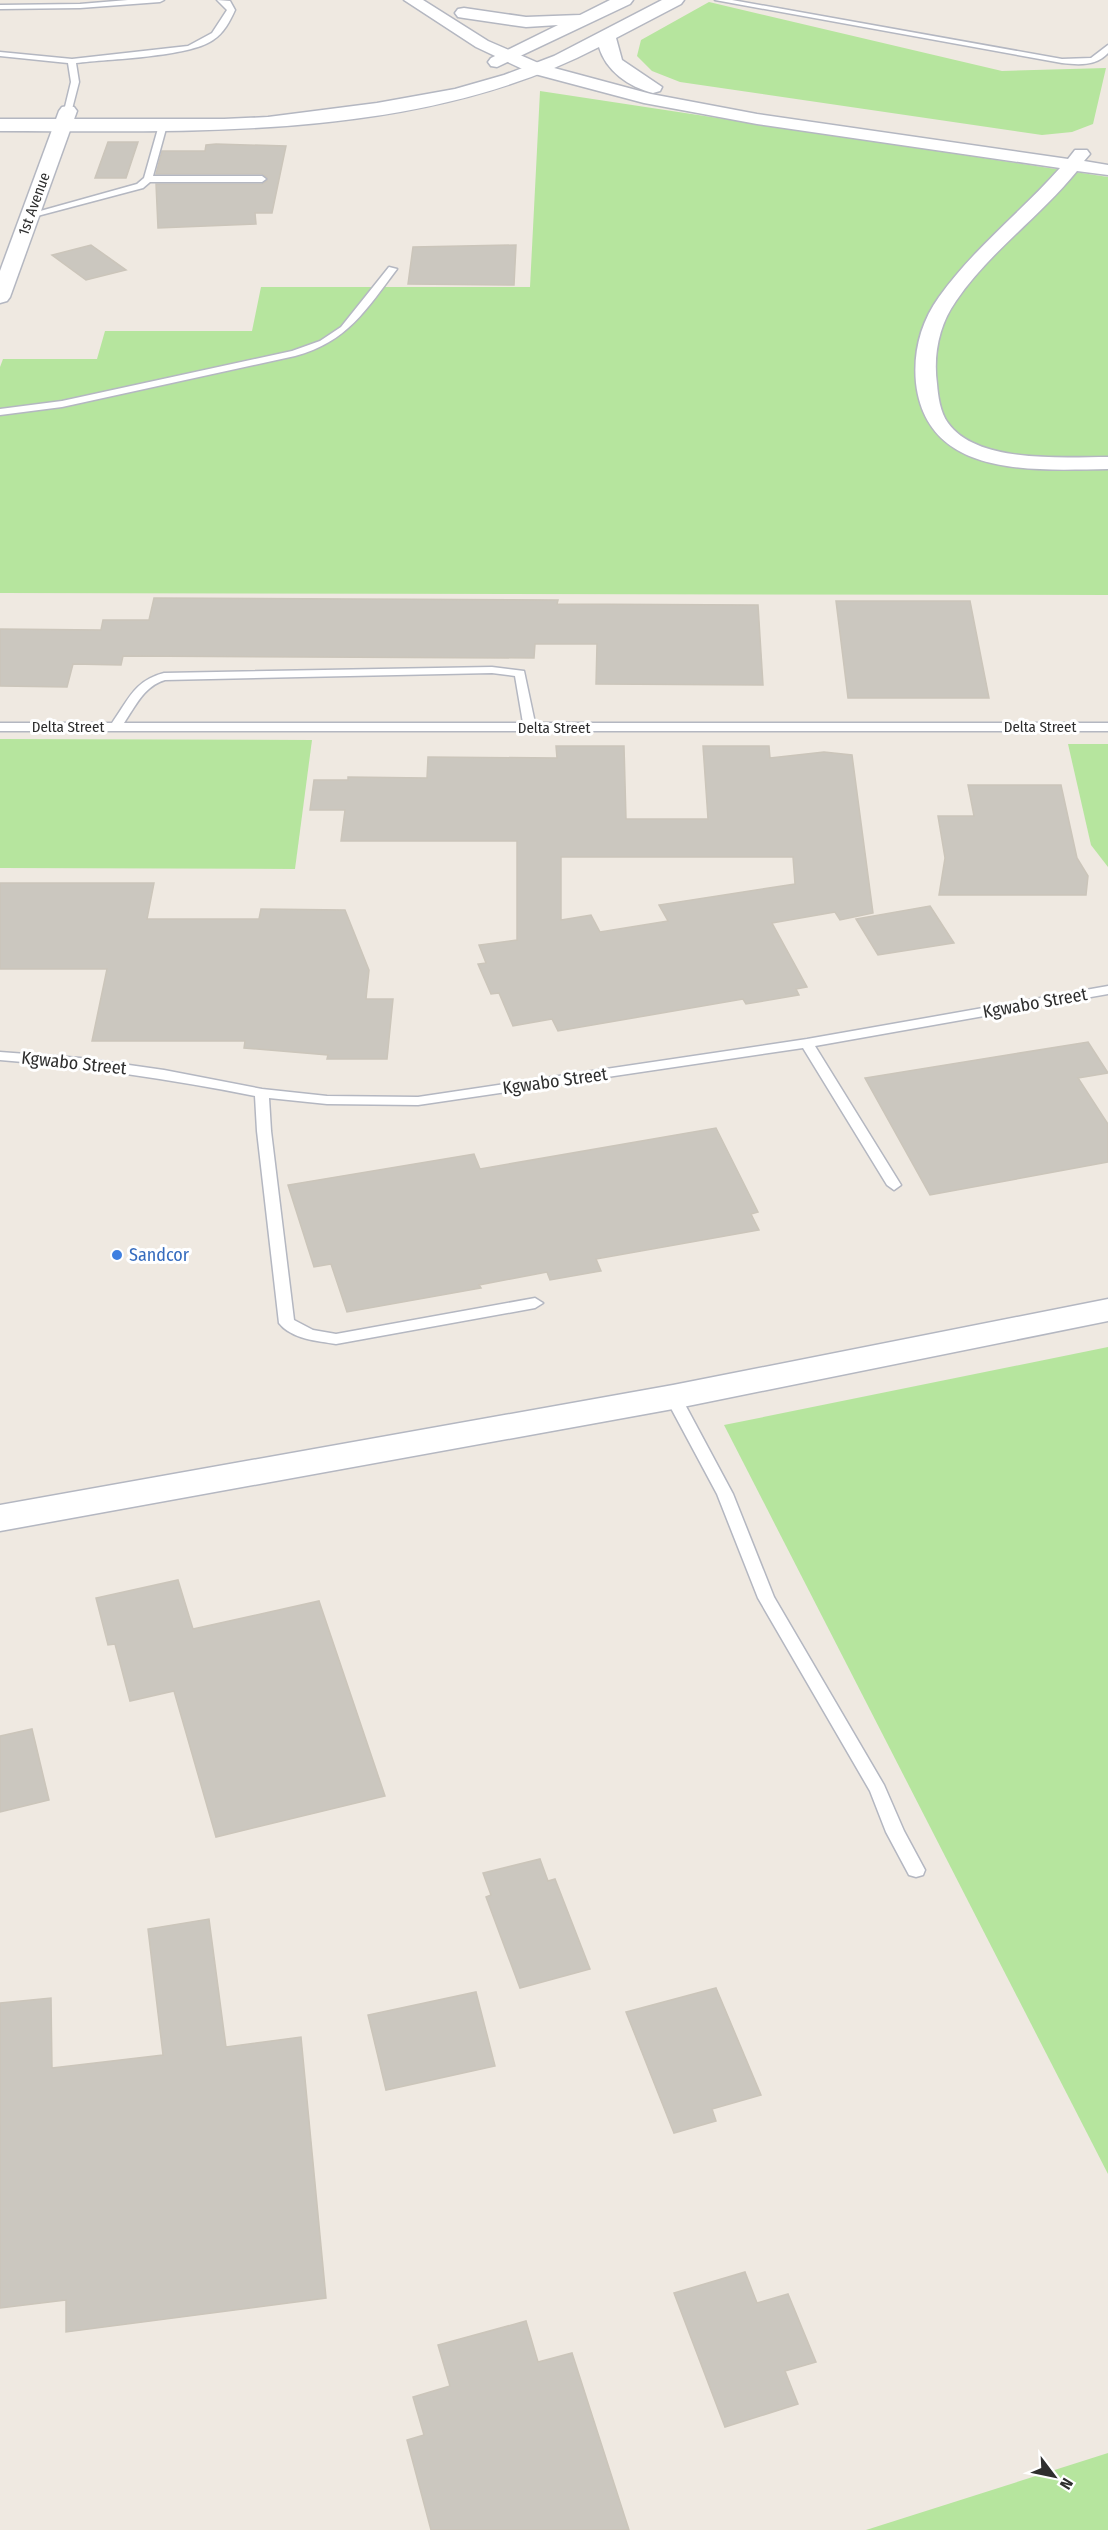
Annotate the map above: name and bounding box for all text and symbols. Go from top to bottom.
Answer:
street label: 1st Avenue [14,170,54,238]
street label: Delta Street [32,718,104,736]
street label: Delta Street [1004,718,1076,736]
street label: Delta Street [518,719,590,737]
street label: Kgwabo Street [981,983,1089,1023]
street label: Kgwabo Street [20,1047,128,1079]
street label: Kgwabo Street [501,1063,609,1099]
place label: Sandcor [129,1244,190,1266]
marker: Sandcor [110,1248,124,1262]
north arrow [1024,2446,1084,2506]
text: N [1056,2475,1077,2493]

